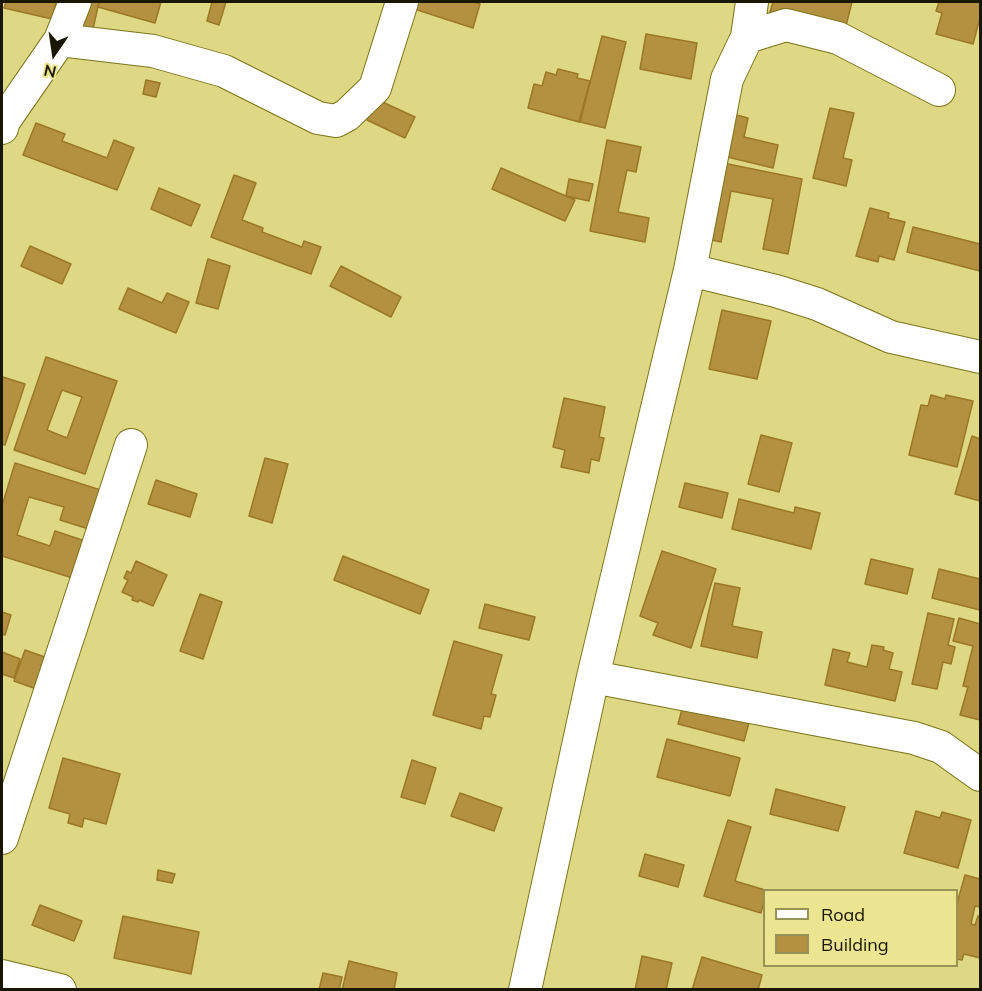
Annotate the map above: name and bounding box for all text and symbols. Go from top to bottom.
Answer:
north arrow [24,24,84,84]
text: N [42,60,58,83]
legend [763,889,958,967]
text: Road [821,903,865,926]
text: Building [821,933,889,956]

